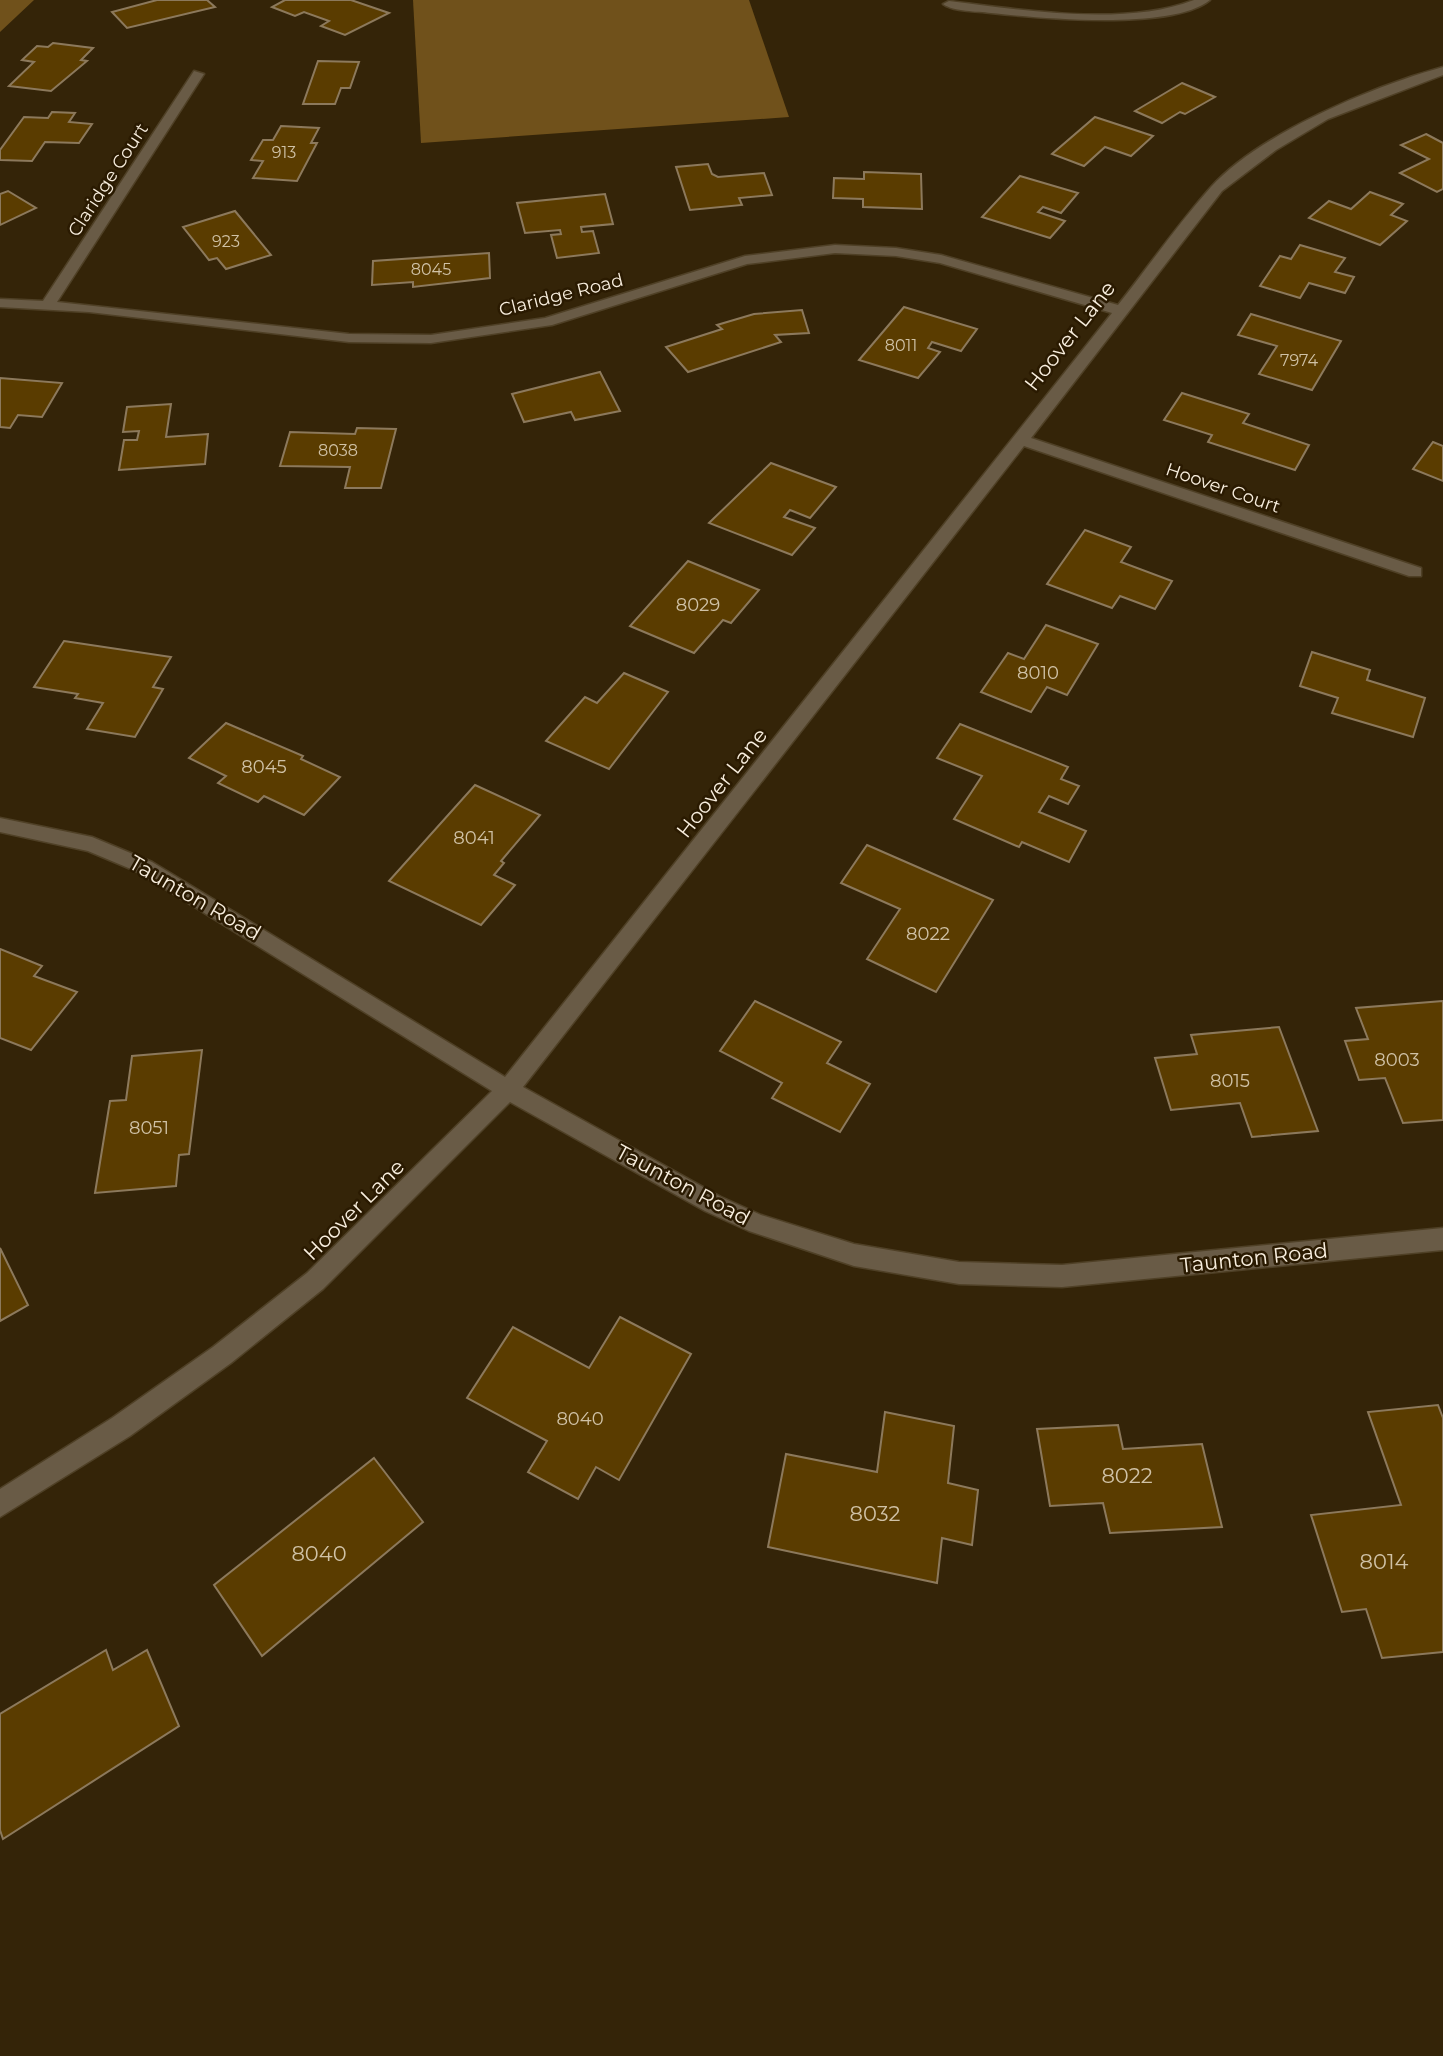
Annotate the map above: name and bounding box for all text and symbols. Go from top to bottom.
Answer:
street label: Claridge Court [63,119,153,241]
house number: 913 [272,143,296,162]
house number: 923 [212,232,240,251]
house number: 8045 [411,260,451,279]
street label: Claridge Road [497,269,625,321]
street label: Hoover Lane [1019,276,1120,396]
house number: 8011 [885,336,917,355]
house number: 7974 [1280,351,1318,370]
house number: 8038 [318,441,358,460]
street label: Hoover Court [1163,458,1283,518]
house number: 8029 [676,594,720,616]
house number: 8010 [1017,662,1059,684]
street label: Hoover Lane [671,723,772,843]
house number: 8045 [241,756,287,778]
house number: 8041 [453,827,495,849]
street label: Taunton Road [125,850,266,945]
house number: 8022 [906,923,950,945]
house number: 8003 [1374,1049,1420,1071]
house number: 8015 [1210,1070,1250,1092]
house number: 8051 [129,1117,169,1139]
street label: Taunton Road [612,1139,754,1230]
street label: Hoover Lane [298,1154,409,1265]
street label: Taunton Road [1179,1237,1329,1278]
house number: 8040 [556,1408,604,1430]
house number: 8022 [1101,1463,1153,1488]
house number: 8032 [850,1501,900,1526]
house number: 8040 [291,1541,347,1566]
house number: 8014 [1360,1549,1408,1574]

